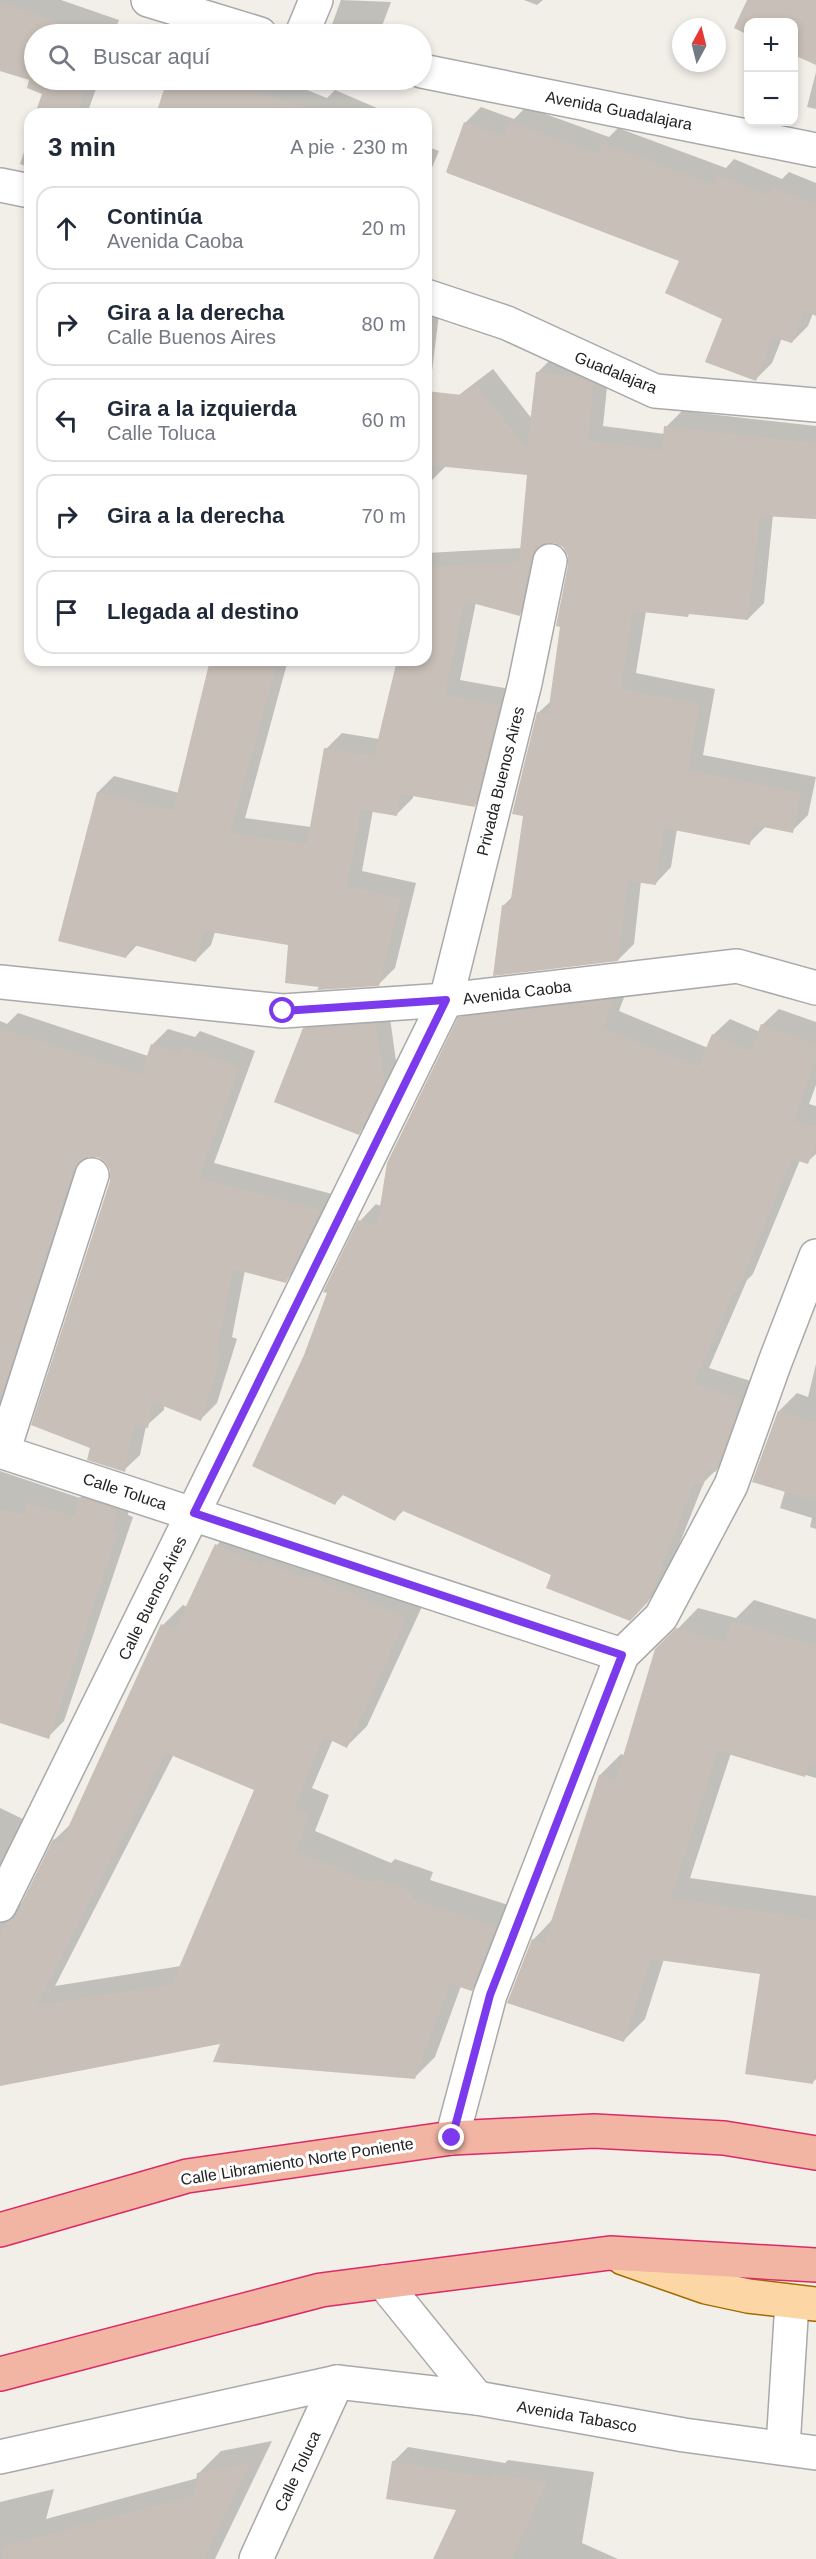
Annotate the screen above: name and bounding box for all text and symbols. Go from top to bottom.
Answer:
north arrow [672,18,726,72]
map controls [744,18,798,126]
button: + [744,18,798,72]
search box [24,24,432,90]
icon: search [45,41,78,74]
text: Buscar aquí [93,44,210,69]
button: − [744,72,798,126]
street label: Avenida Guadalajara [544,88,694,133]
text: 3 min [48,132,116,162]
text: A pie · 230 m [290,136,408,158]
text: Continúa [107,204,202,229]
icon: ahead [50,212,83,245]
text: 20 m [362,217,406,239]
text: Avenida Caoba [107,230,243,252]
text: Gira a la derecha [107,300,284,325]
icon: right [50,308,83,341]
text: 80 m [362,313,406,335]
text: Calle Buenos Aires [107,326,276,348]
street label: Guadalajara [572,348,660,397]
text: Gira a la izquierda [107,396,297,421]
icon: left [50,404,83,437]
text: 60 m [362,409,406,431]
text: Calle Toluca [107,422,216,444]
icon: right [50,500,83,533]
text: Gira a la derecha [107,503,284,528]
text: 70 m [362,505,406,527]
icon: arrive [50,596,83,629]
text: Llegada al destino [107,599,299,624]
street label: Privada Buenos Aires [474,705,527,857]
street label: Avenida Caoba [462,977,572,1008]
route start [269,997,295,1023]
street label: Calle Toluca [81,1470,169,1513]
street label: Calle Buenos Aires [115,1534,190,1663]
route end [438,2124,464,2150]
street label: Calle Libramiento Norte Poniente [179,2135,415,2188]
street label: Avenida Tabasco [516,2398,638,2435]
street label: Calle Toluca [271,2428,324,2514]

